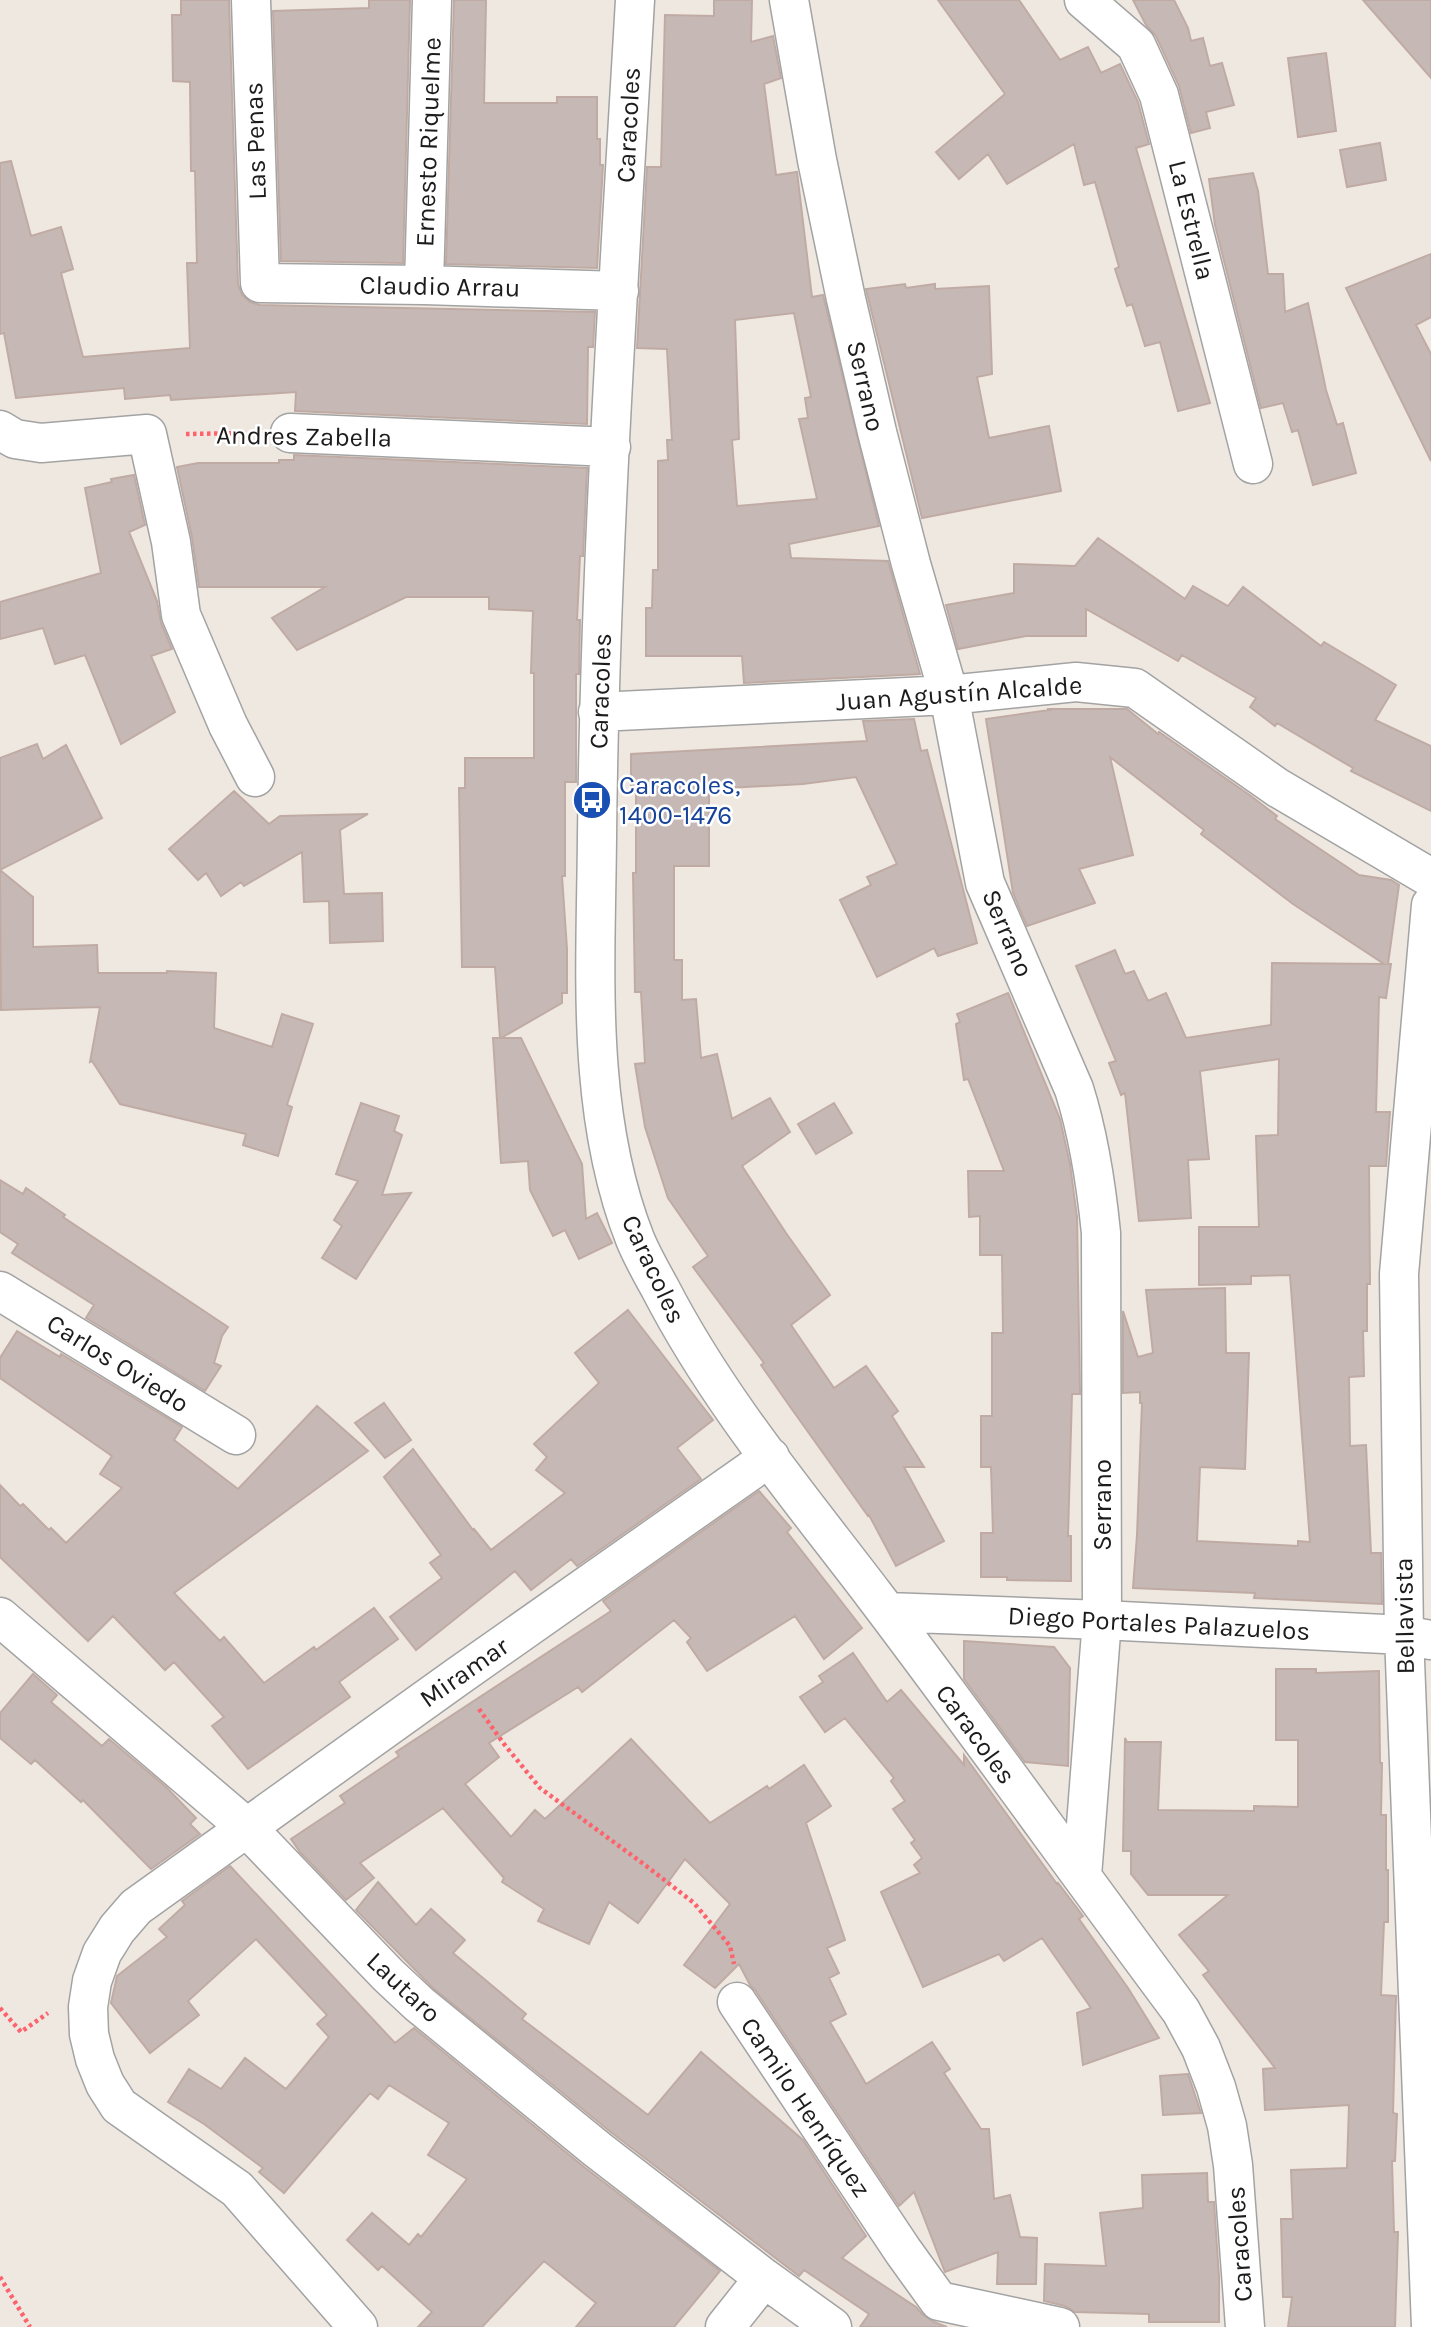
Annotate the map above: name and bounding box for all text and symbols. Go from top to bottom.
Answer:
street label: Ernesto Riquelme [409,37,448,247]
street label: Caracoles [610,66,647,184]
street label: Las Penas [238,82,273,200]
street label: La Estrella [1162,157,1221,283]
street label: Claudio Arrau [359,270,521,303]
street label: Serrano [840,338,891,434]
street label: Andres Zabella [216,419,392,454]
street label: Caracoles [583,633,618,749]
street label: Juan Agustín Alcalde [835,669,1083,718]
place label: Caracoles, 1400-1476 [619,770,740,831]
bus stop icon: Caracoles, 1400-1476 [571,779,613,821]
street label: Serrano [975,885,1040,982]
street label: Caracoles [615,1210,692,1328]
street label: Carlos Oviedo [41,1307,194,1419]
street label: Serrano [1087,1459,1118,1551]
street label: Bellavista [1388,1557,1421,1675]
street label: Diego Portales Palazuelos [1007,1600,1311,1647]
street label: Miramar [414,1630,515,1714]
street label: Caracoles [929,1678,1022,1790]
street label: Lautaro [360,1945,447,2029]
street label: Camilo Henríquez [734,2011,877,2203]
street label: Caracoles [1220,2185,1259,2303]

